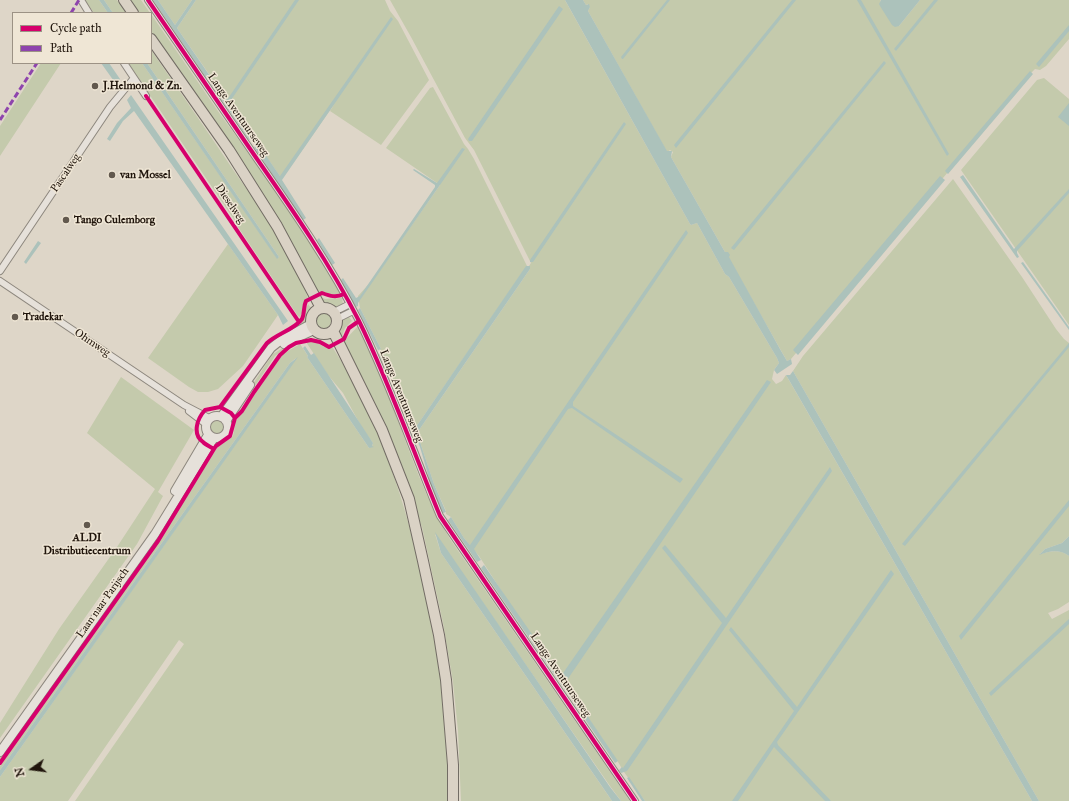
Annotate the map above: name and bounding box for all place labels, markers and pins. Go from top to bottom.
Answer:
place label: J.Helmond & Zn. [103,79,182,93]
marker: J.Helmond & Zn. [90,81,100,91]
place label: van Mossel [120,168,171,182]
marker: van Mossel [107,170,117,180]
place label: Tango Culemborg [74,213,155,227]
marker: Tango Culemborg [61,215,71,225]
place label: Tradekar [23,310,63,324]
marker: Tradekar [10,312,20,322]
marker: ALDI Distributiecentrum [82,520,92,530]
place label: ALDI Distributiecentrum [43,531,131,557]

